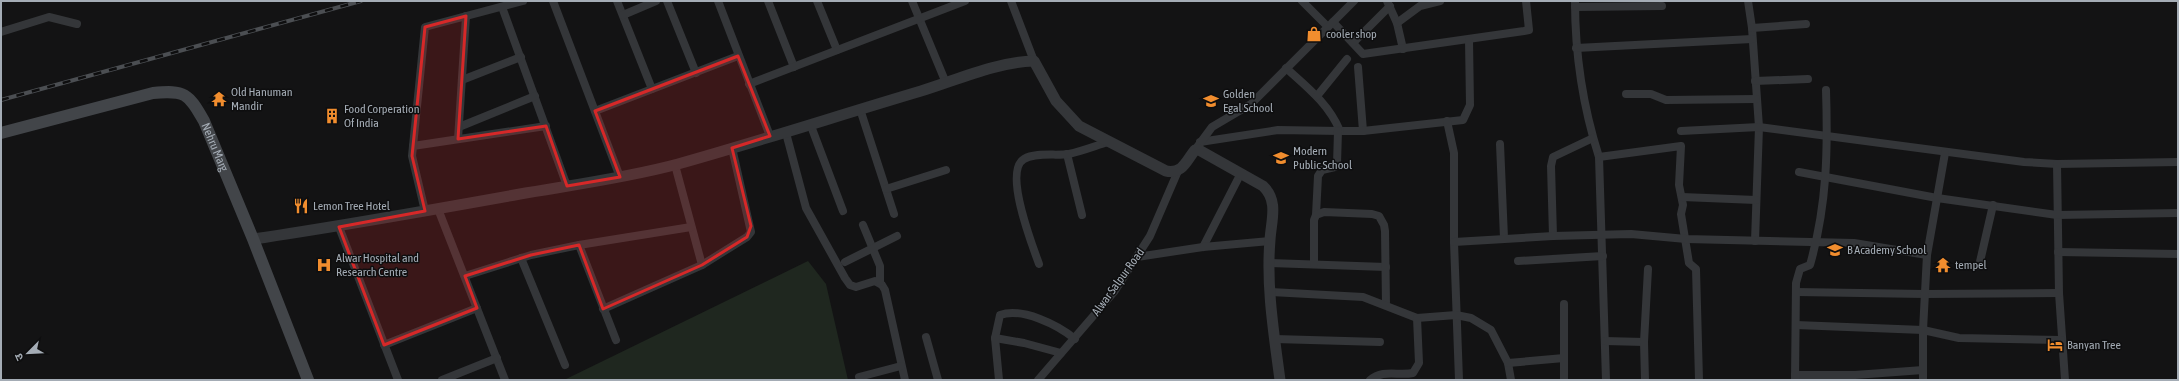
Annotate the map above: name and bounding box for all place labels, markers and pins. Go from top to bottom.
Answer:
shop icon: cooler shop [1305,25,1323,43]
place label: cooler shop [1326,27,1377,41]
place label: Old Hanuman Mandir [231,85,293,113]
place label: Golden Egal School [1223,87,1274,115]
temple icon: Old Hanuman Mandir [210,90,228,108]
school or university icon: Golden Egal School [1202,92,1220,110]
place label: Food Corperation Of India [344,102,419,130]
building icon: Food Corperation Of India [323,107,341,125]
place label: Modern Public School [1293,144,1353,172]
school or university icon: Modern Public School [1272,149,1290,167]
restaurant icon: Lemon Tree Hotel [292,197,310,215]
place label: Lemon Tree Hotel [313,199,391,213]
school or university icon: B Academy School [1826,241,1844,259]
place label: B Academy School [1847,243,1927,257]
place label: Alwar Hospital and Research Centre [336,251,419,279]
hospital icon: Alwar Hospital and Research Centre [315,256,333,274]
temple icon: tempel [1934,256,1952,274]
place label: tempel [1955,258,1988,272]
hotel icon: Banyan Tree [2046,336,2064,354]
place label: Banyan Tree [2067,338,2121,352]

